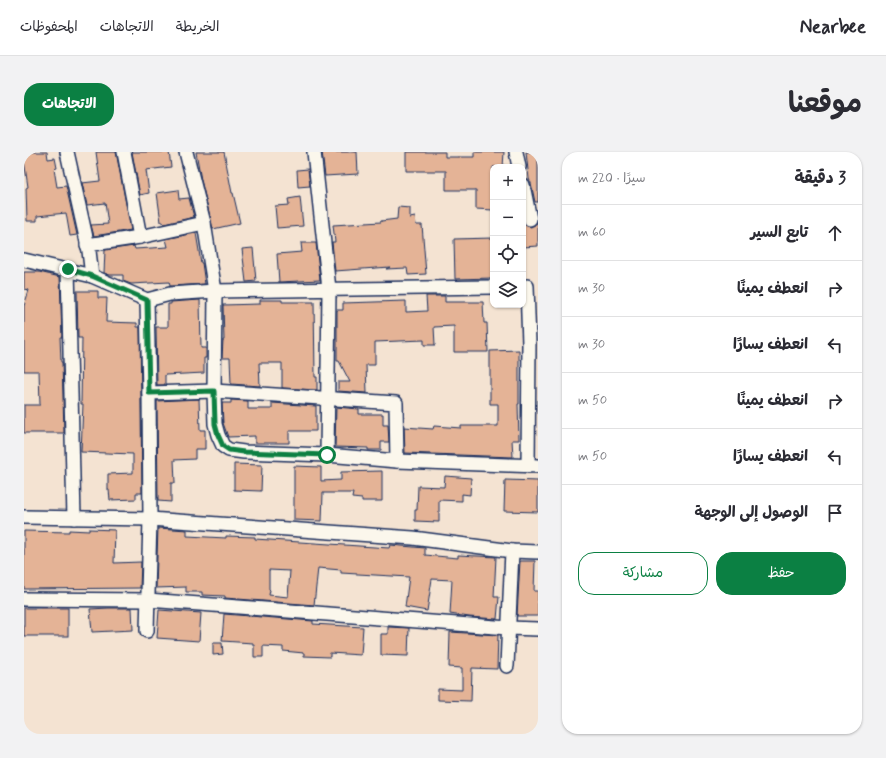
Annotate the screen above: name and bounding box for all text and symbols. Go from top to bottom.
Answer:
text: Nearbee [800,15,866,40]
text: المحفوظات [20,18,78,36]
text: الاتجاهات [100,18,154,36]
text: الخريطة [176,18,219,36]
button: الاتجاهات [24,83,114,126]
text: موقعنا [788,86,862,123]
map controls [490,164,526,308]
button: + [490,164,526,200]
text: 3 دقيقة [795,167,846,189]
text: سيرًا · 220 m [578,170,646,187]
button: − [490,200,526,236]
icon: ahead [824,222,846,244]
text: تابع السير [750,223,808,243]
text: 60 m [578,224,606,241]
button: locate [490,236,526,272]
route end [59,260,77,278]
button: layers [490,272,526,308]
icon: right [824,278,846,300]
text: انعطف يمينًا [737,279,808,299]
text: 30 m [578,280,605,297]
icon: left [824,334,846,356]
text: انعطف يسارًا [733,335,808,355]
text: 30 m [578,336,605,353]
icon: right [824,390,846,412]
text: انعطف يمينًا [737,391,808,411]
text: 50 m [578,392,607,409]
route start [318,446,336,464]
icon: left [824,446,846,468]
text: انعطف يسارًا [733,447,808,467]
text: 50 m [578,448,607,465]
icon: arrive [824,502,846,524]
text: الوصول إلى الوجهة [694,503,808,523]
button: مشاركة [578,552,708,595]
button: حفظ [716,552,846,595]

